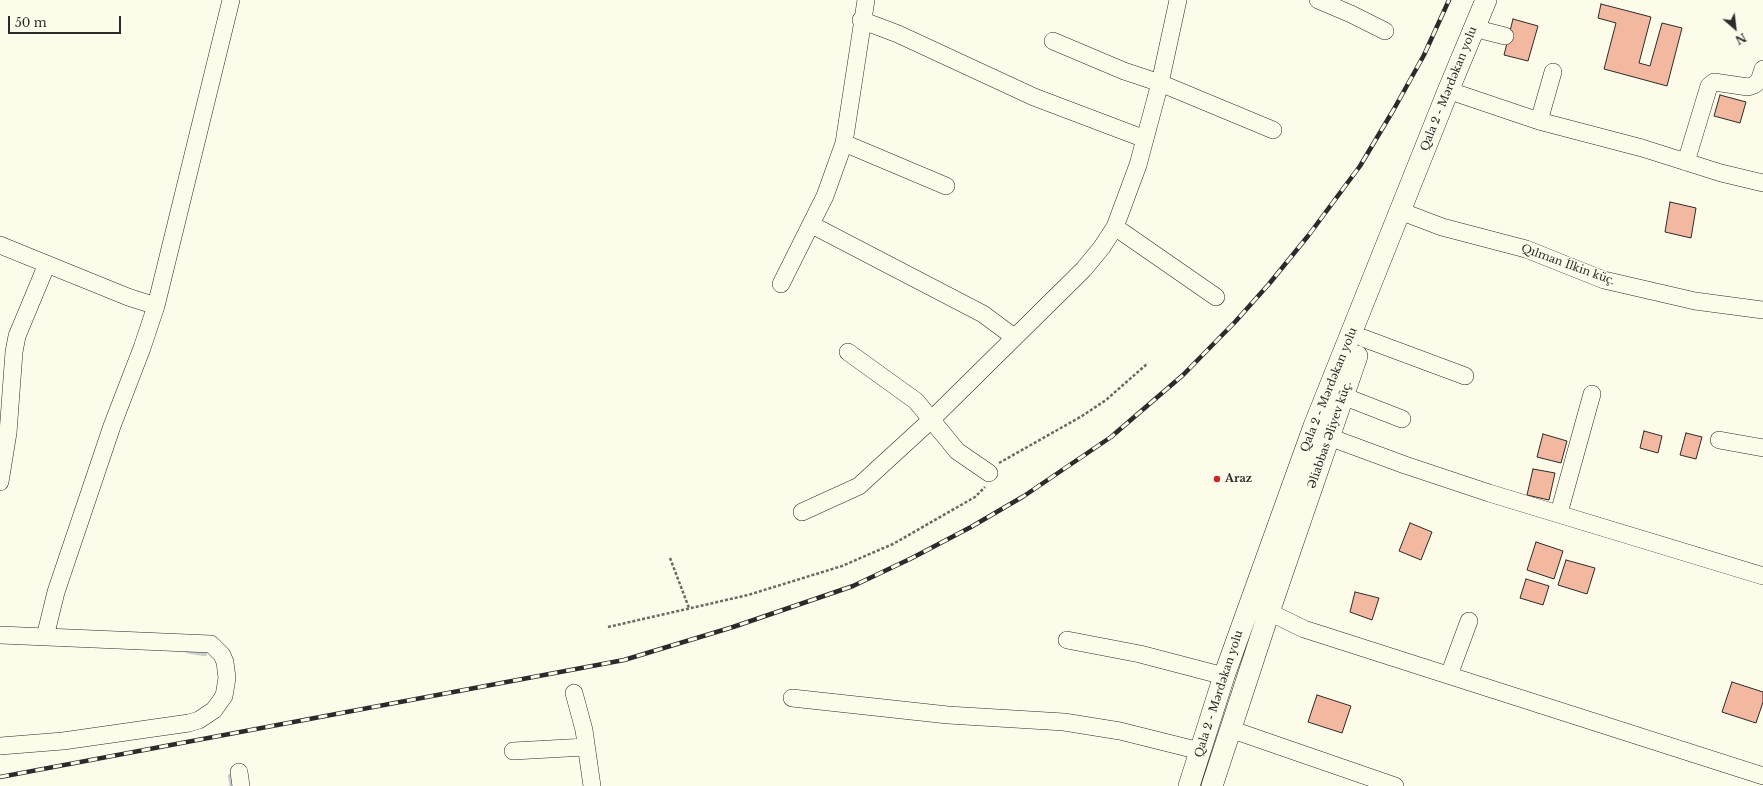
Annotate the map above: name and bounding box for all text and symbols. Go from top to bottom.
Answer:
scale bar [10,8,123,34]
north arrow [1715,8,1755,48]
text: 50 m [15,15,47,30]
street label: Qala 2 - Mərdəkan yolu [1418,25,1480,153]
text: N [1733,30,1748,47]
street label: Qılman İlkin küç. [1519,242,1617,288]
street label: Qala 2 - Mərdəkan yolu [1298,326,1360,454]
street label: Əliabbas Əliyev küç. [1305,380,1355,490]
place label: Araz [1225,472,1252,486]
marker: Araz [1212,474,1222,484]
street label: Qala 2 - Mərdəkan yolu [1192,629,1246,759]

